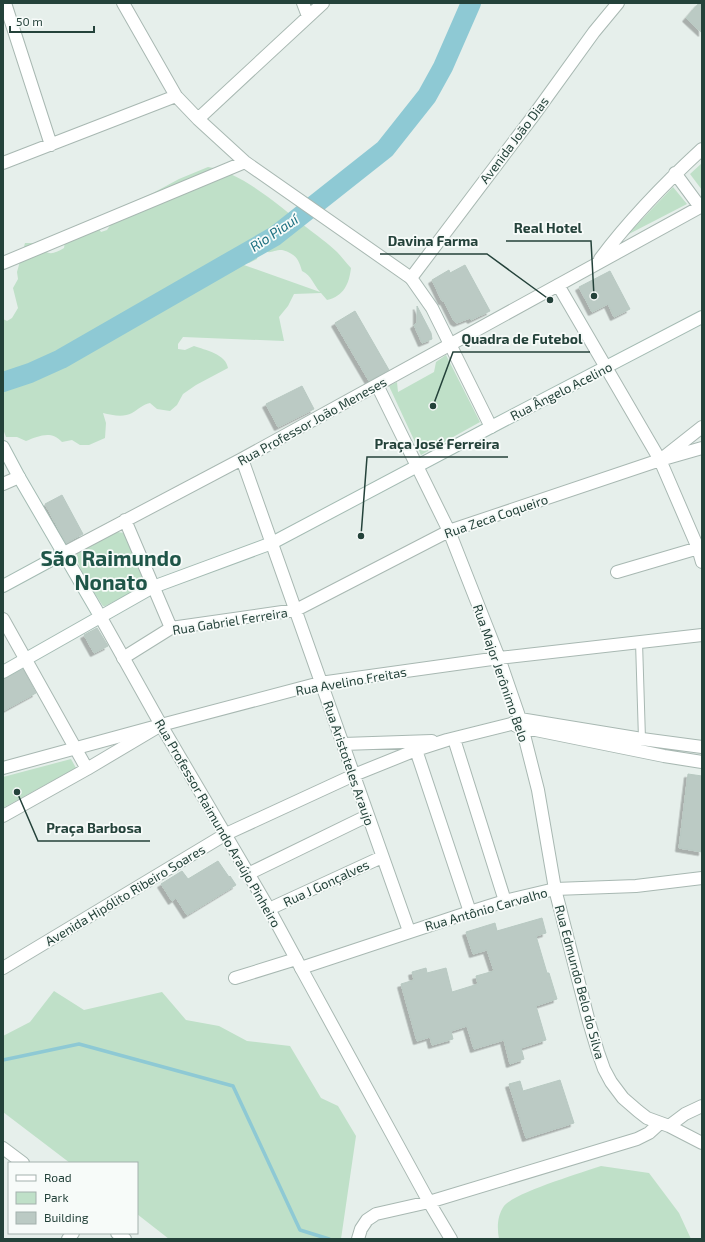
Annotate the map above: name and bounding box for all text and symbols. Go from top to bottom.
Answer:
scale bar [10,8,94,34]
text: 50 m [16,14,43,28]
street label: Avenida João Dias [476,93,552,187]
water label: Rio Piauí [246,210,302,255]
callout: Real Hotel [506,215,591,241]
text: Real Hotel [514,219,583,236]
callout: Davina Farma [380,228,487,254]
text: Davina Farma [388,232,478,249]
callout: Quadra de Futebol [453,326,590,352]
text: Quadra de Futebol [461,330,583,348]
street label: Rua Ângelo Acelino [507,358,615,424]
street label: Rua Professor João Meneses [235,373,389,469]
callout: Praça José Ferreira [367,431,508,457]
text: Praça José Ferreira [374,435,500,453]
street label: Rua Zeca Coqueiro [442,491,550,541]
district label: São Raimundo Nonato [40,545,182,594]
street label: Rua Major Jerônimo Belo [470,602,532,744]
street label: Rua Gabriel Ferreira [171,604,289,638]
street label: Rua Avelino Freitas [294,663,408,699]
street label: Rua Aristoteles Araujo [320,698,378,828]
street label: Rua Professor Raimundo Araújo Pinheiro [152,716,284,930]
callout: Praça Barbosa [38,815,150,841]
text: Praça Barbosa [46,819,142,837]
street label: Avenida Hipólito Ribeiro Soares [42,841,208,949]
street label: Rua J Gonçalves [280,856,372,911]
street label: Rua Antônio Carvalho [423,884,549,934]
street label: Rua Edmundo Belo do Silva [552,903,608,1061]
legend [8,1162,138,1234]
text: Road [44,1170,72,1184]
text: Park [44,1190,69,1204]
text: Building [44,1210,89,1224]

